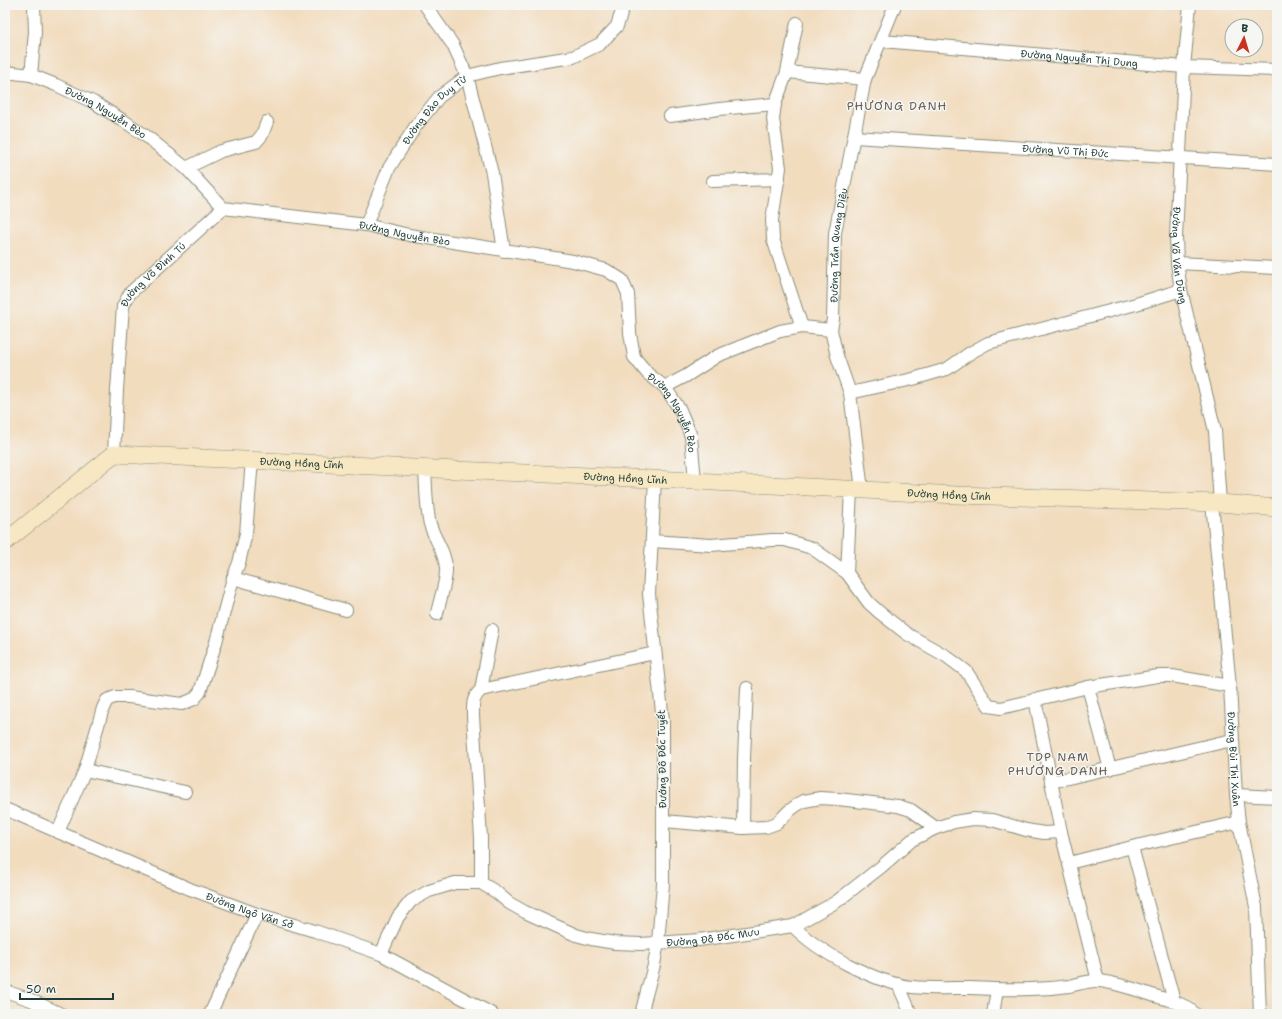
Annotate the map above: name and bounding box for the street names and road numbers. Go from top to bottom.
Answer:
street label: Đường Nguyễn Thị Dung [1020,46,1138,70]
street label: Đường Đào Duy Từ [399,72,470,147]
street label: Đường Nguyễn Bèo [63,84,149,141]
street label: Đường Vũ Thị Đức [1022,141,1109,160]
street label: Đường Trần Quang Diệu [827,187,850,303]
street label: Đường Võ Văn Dũng [1169,206,1191,305]
street label: Đường Nguyễn Bèo [358,218,451,248]
street label: Đường Võ Đình Tú [117,239,188,309]
street label: Đường Nguyễn Bèo [645,370,699,453]
street label: Đường Hồng Lĩnh [259,454,344,471]
street label: Đường Hồng Lĩnh [583,469,668,486]
street label: Đường Hồng Lĩnh [907,486,991,503]
street label: Đướng Đô Đốc Tuyết [655,710,669,808]
street label: Đường Bùi Thị Xuân [1225,711,1244,807]
street label: Đường Ngô Văn Sở [204,889,296,931]
street label: Đường Đô Đốc Mưu [666,925,760,949]

